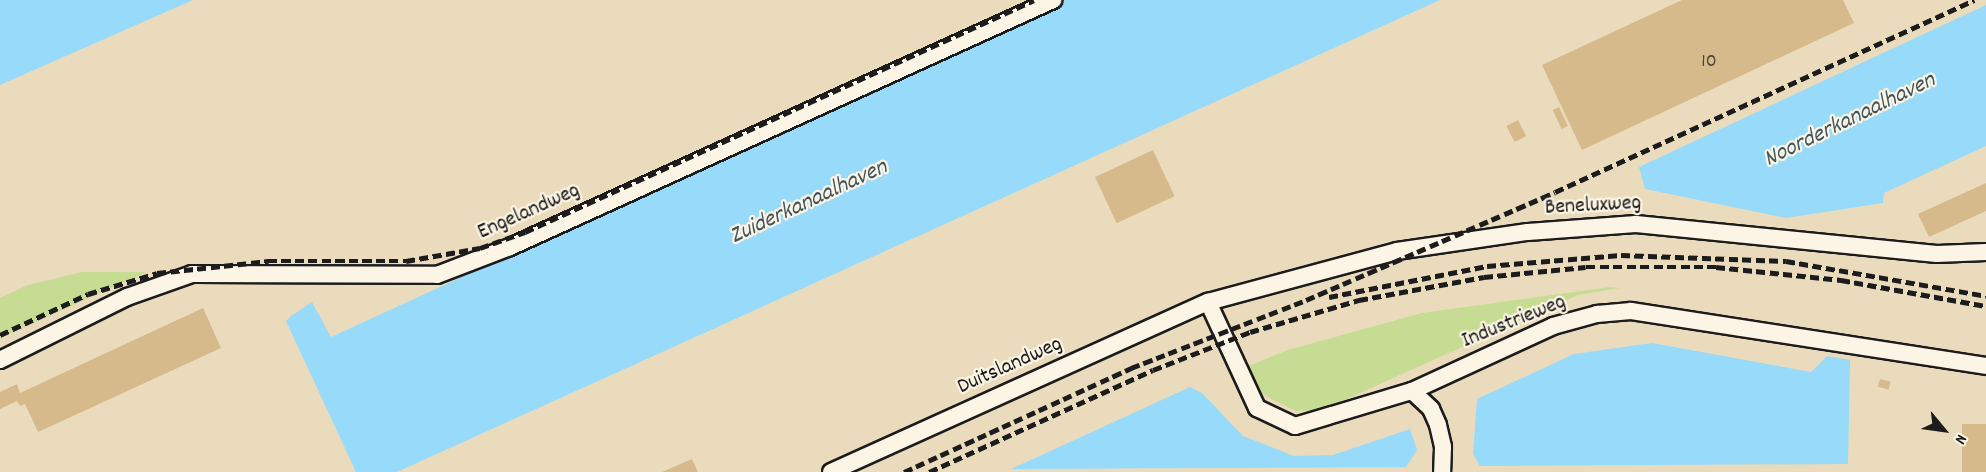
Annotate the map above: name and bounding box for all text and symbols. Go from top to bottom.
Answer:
house number: 10 [1701,50,1717,74]
water label: Noorderkanaalhaven [1760,67,1940,175]
water label: Zuiderkanaalhaven [726,154,892,252]
street label: Engelandweg [474,178,584,246]
street label: Beneluxweg [1544,190,1642,222]
street label: Industrieweg [1458,289,1570,355]
street label: Duitslandweg [954,331,1066,401]
north arrow [1914,400,1974,460]
text: N [1948,430,1972,448]

